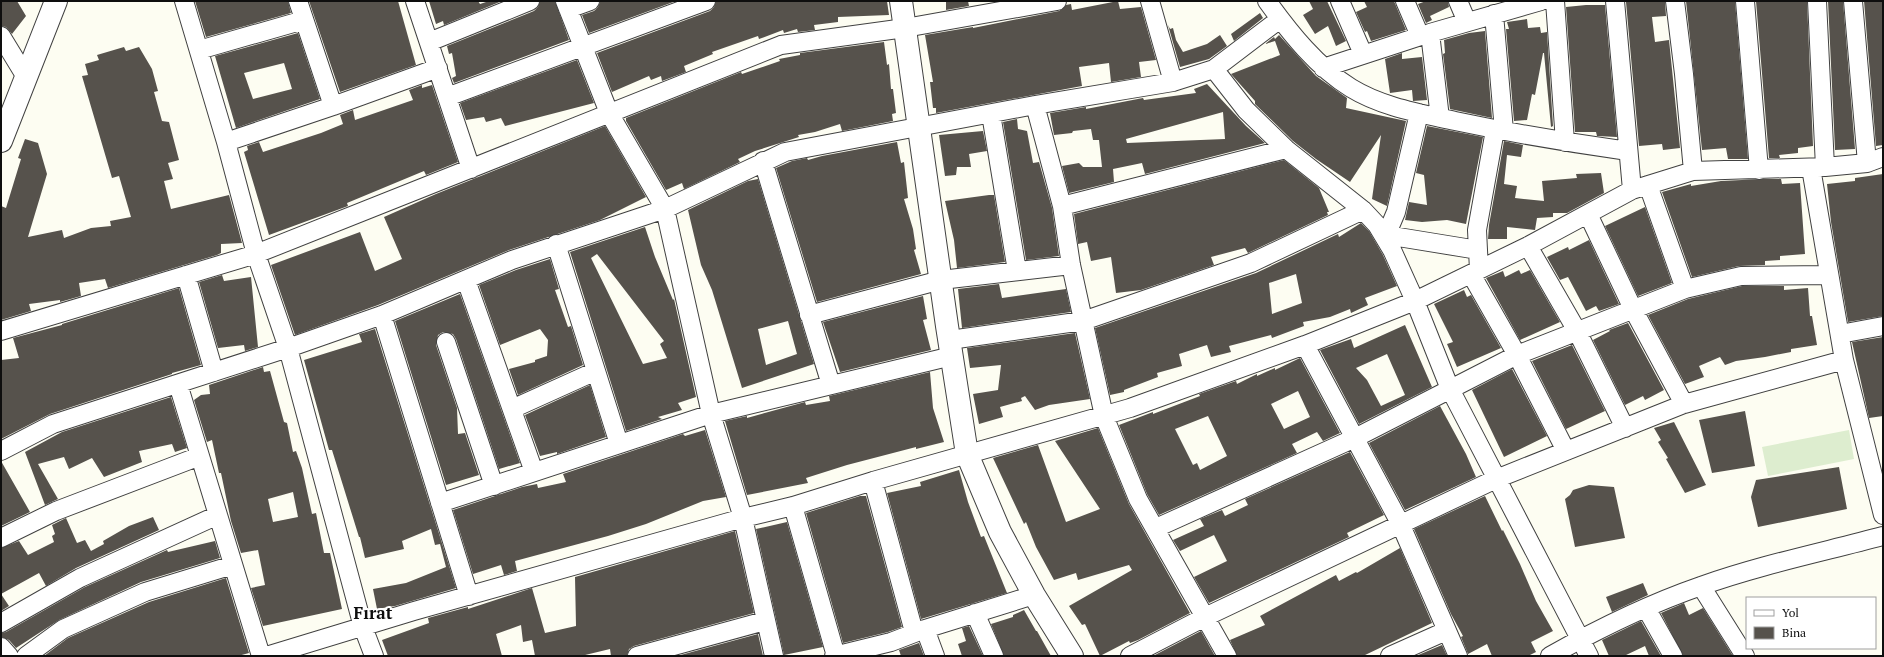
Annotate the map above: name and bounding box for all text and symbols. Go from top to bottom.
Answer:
legend [1746,597,1876,649]
district label: Fırat [354,601,393,624]
text: Yol [1782,605,1799,620]
text: Bina [1782,625,1806,640]

